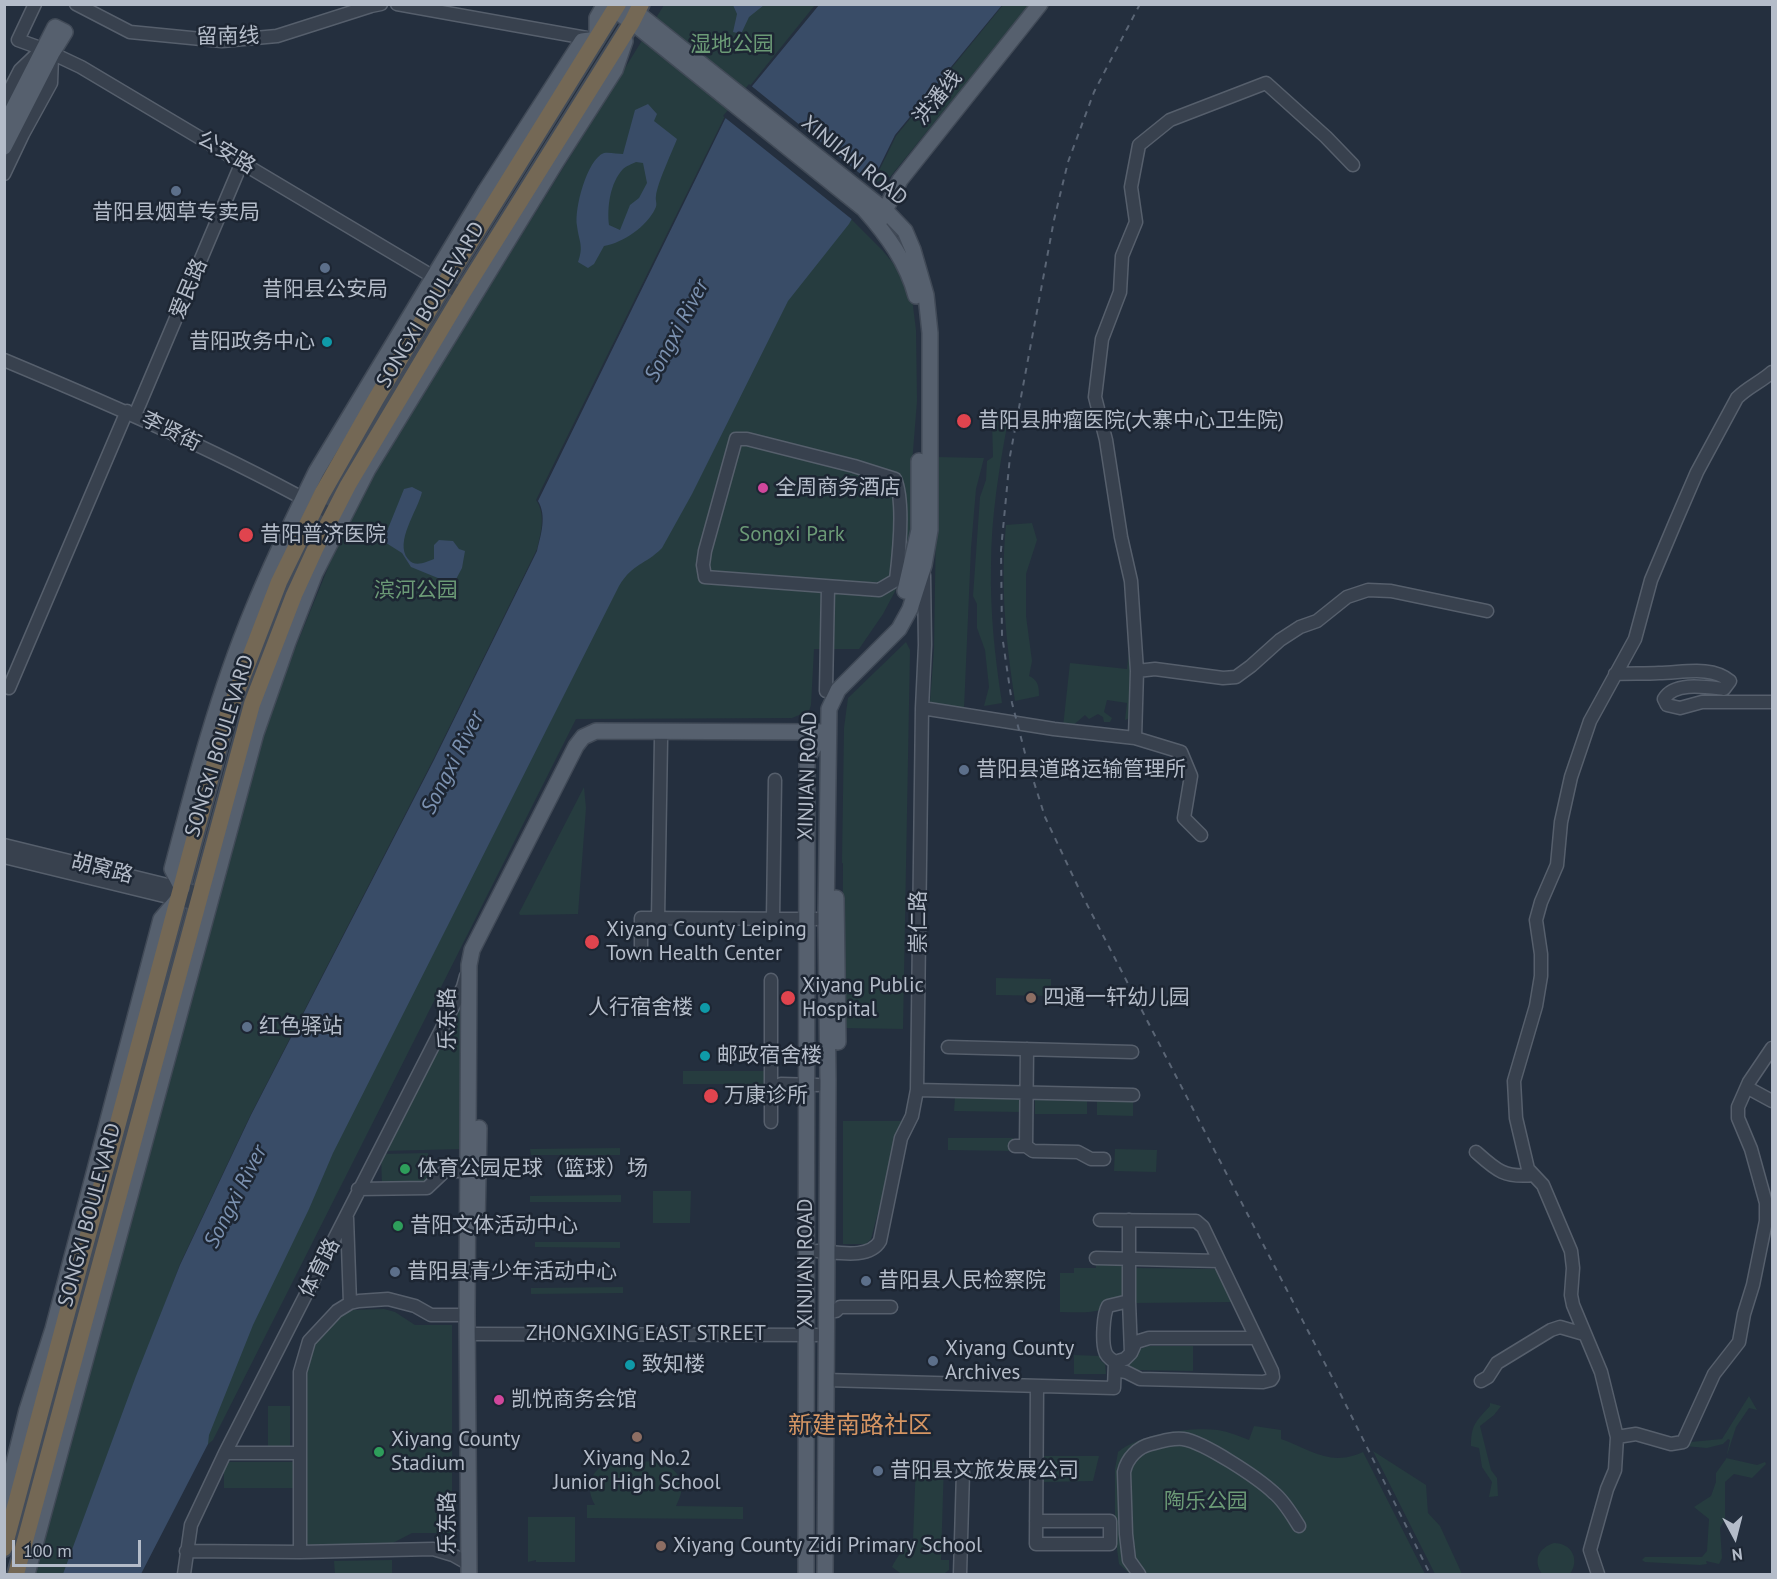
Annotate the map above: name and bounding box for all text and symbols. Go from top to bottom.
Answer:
street label: 留南线 [196,24,260,50]
park label: 湿地公园 [690,32,774,58]
street label: 洪潘线 [908,66,968,130]
street label: XINJIAN ROAD [796,111,912,211]
street label: 公安路 [193,126,259,180]
marker: 昔阳县烟草专卖局 [169,184,183,198]
place label: 昔阳县烟草专卖局 [92,200,260,226]
street label: SONGXI BOULEVARD [371,217,491,393]
street label: 爱民路 [165,255,213,323]
marker: 昔阳县公安局 [318,261,332,275]
water label: Songxi River [639,276,715,386]
place label: 昔阳县公安局 [262,277,388,303]
place label: 昔阳政务中心 [189,329,315,355]
marker: 昔阳政务中心 [320,335,334,349]
street label: 李贤街 [137,407,205,457]
place label: 昔阳县肿瘤医院(大寨中心卫生院) [978,408,1284,434]
marker: 昔阳县肿瘤医院(大寨中心卫生院) [955,412,973,430]
place label: 全周商务酒店 [775,475,901,501]
marker: 全周商务酒店 [756,481,770,495]
place label: 昔阳普济医院 [260,522,386,548]
park label: Songxi Park [739,522,845,548]
marker: 昔阳普济医院 [237,526,255,544]
park label: 滨河公园 [374,578,458,604]
street label: SONGXI BOULEVARD [180,652,260,840]
water label: Songxi River [416,707,490,819]
street label: XINJIAN ROAD [793,711,823,841]
place label: 昔阳县道路运输管理所 [976,757,1186,783]
marker: 昔阳县道路运输管理所 [957,763,971,777]
street label: 胡窝路 [68,849,136,889]
street label: 崇仁路 [906,891,932,953]
place label: Xiyang County Leiping Town Health Center [606,917,807,967]
marker: Xiyang County Leiping Town Health Center [583,933,601,951]
place label: Xiyang Public Hospital [802,973,924,1023]
place label: 四通一轩幼儿园 [1043,985,1190,1011]
street label: 乐东路 [435,988,461,1050]
marker: Xiyang Public Hospital [779,989,797,1007]
marker: 四通一轩幼儿园 [1024,991,1038,1005]
place label: 人行宿舍楼 [588,995,693,1021]
marker: 人行宿舍楼 [698,1001,712,1015]
place label: 红色驿站 [259,1014,343,1040]
marker: 红色驿站 [240,1020,254,1034]
place label: 邮政宿舍楼 [717,1043,822,1069]
marker: 邮政宿舍楼 [698,1049,712,1063]
place label: 万康诊所 [724,1083,808,1109]
marker: 万康诊所 [702,1087,720,1105]
street label: SONGXI BOULEVARD [53,1120,127,1310]
water label: Songxi River [199,1141,273,1253]
place label: 体育公园足球（篮球）场 [417,1156,648,1182]
marker: 体育公园足球（篮球）场 [398,1162,412,1176]
street label: XINJIAN ROAD [793,1199,819,1327]
place label: 昔阳文体活动中心 [410,1213,578,1239]
marker: 昔阳文体活动中心 [391,1219,405,1233]
street label: 体育路 [294,1234,346,1302]
place label: 昔阳县青少年活动中心 [407,1259,617,1285]
marker: 昔阳县青少年活动中心 [388,1265,402,1279]
place label: 昔阳县人民检察院 [878,1268,1046,1294]
marker: 昔阳县人民检察院 [859,1274,873,1288]
street label: ZHONGXING EAST STREET [526,1321,766,1347]
place label: Xiyang County Archives [945,1336,1074,1386]
place label: 致知楼 [642,1352,705,1378]
marker: Xiyang County Archives [926,1354,940,1368]
marker: 致知楼 [623,1358,637,1372]
place label: 凯悦商务会馆 [511,1387,637,1413]
marker: 凯悦商务会馆 [492,1393,506,1407]
district label: 新建南路社区 [788,1412,932,1440]
place label: Xiyang County Stadium [391,1427,520,1477]
marker: Xiyang No.2 Junior High School [630,1430,644,1444]
marker: Xiyang County Stadium [372,1445,386,1459]
place label: Xiyang No.2 Junior High School [553,1446,721,1496]
place label: 昔阳县文旅发展公司 [890,1458,1079,1484]
marker: 昔阳县文旅发展公司 [871,1464,885,1478]
park label: 陶乐公园 [1164,1489,1248,1515]
street label: 乐东路 [435,1492,461,1554]
north arrow [1705,1507,1765,1567]
scale bar [15,1528,144,1566]
place label: Xiyang County Zidi Primary School [673,1533,982,1559]
text: 100 m [23,1539,72,1562]
marker: Xiyang County Zidi Primary School [654,1539,668,1553]
text: N [1731,1544,1744,1565]

